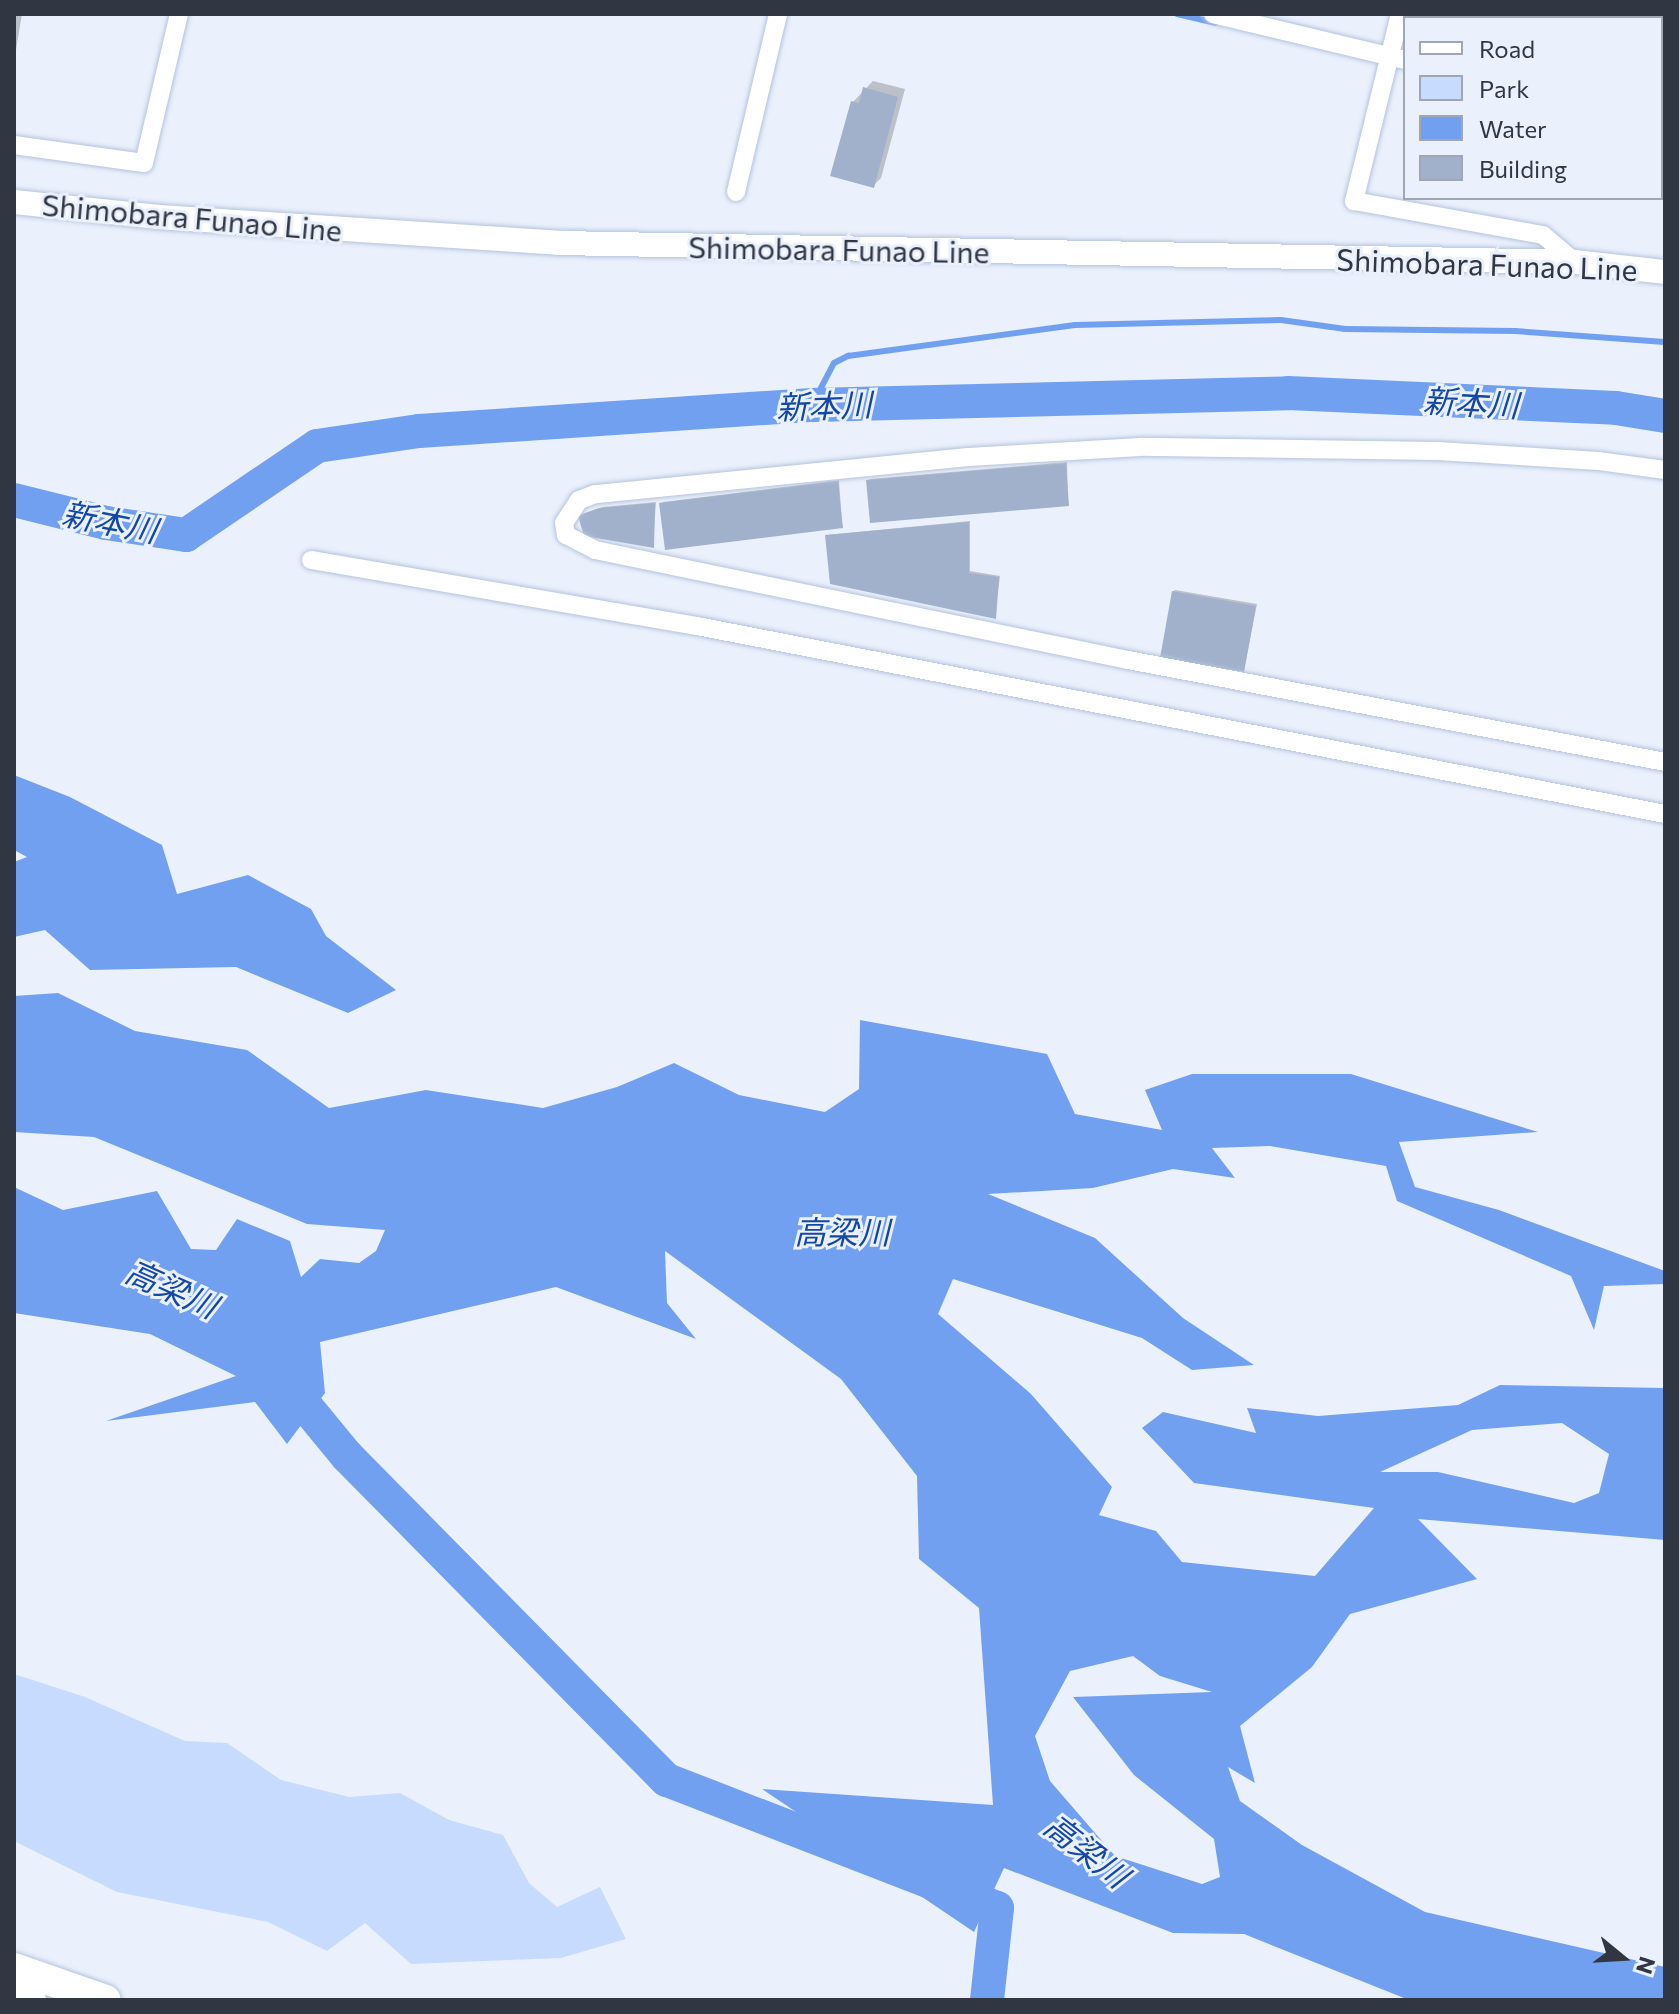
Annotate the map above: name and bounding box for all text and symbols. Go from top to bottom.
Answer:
legend [1403,16,1663,200]
text: Road [1479,34,1535,63]
text: Park [1479,74,1529,103]
text: Water [1479,114,1547,143]
text: Building [1479,154,1567,183]
street label: Shimobara Funao Line [40,186,344,248]
street label: Shimobara Funao Line [688,228,990,270]
street label: Shimobara Funao Line [1336,241,1638,287]
water label: 新本川 [1422,380,1520,424]
water label: 新本川 [775,384,873,426]
water label: 新本川 [59,493,161,549]
water label: 高梁川 [794,1212,890,1250]
water label: 高梁川 [120,1251,224,1325]
water label: 高梁川 [1037,1805,1137,1895]
north arrow [1583,1918,1663,1998]
text: N [1631,1954,1662,1978]

